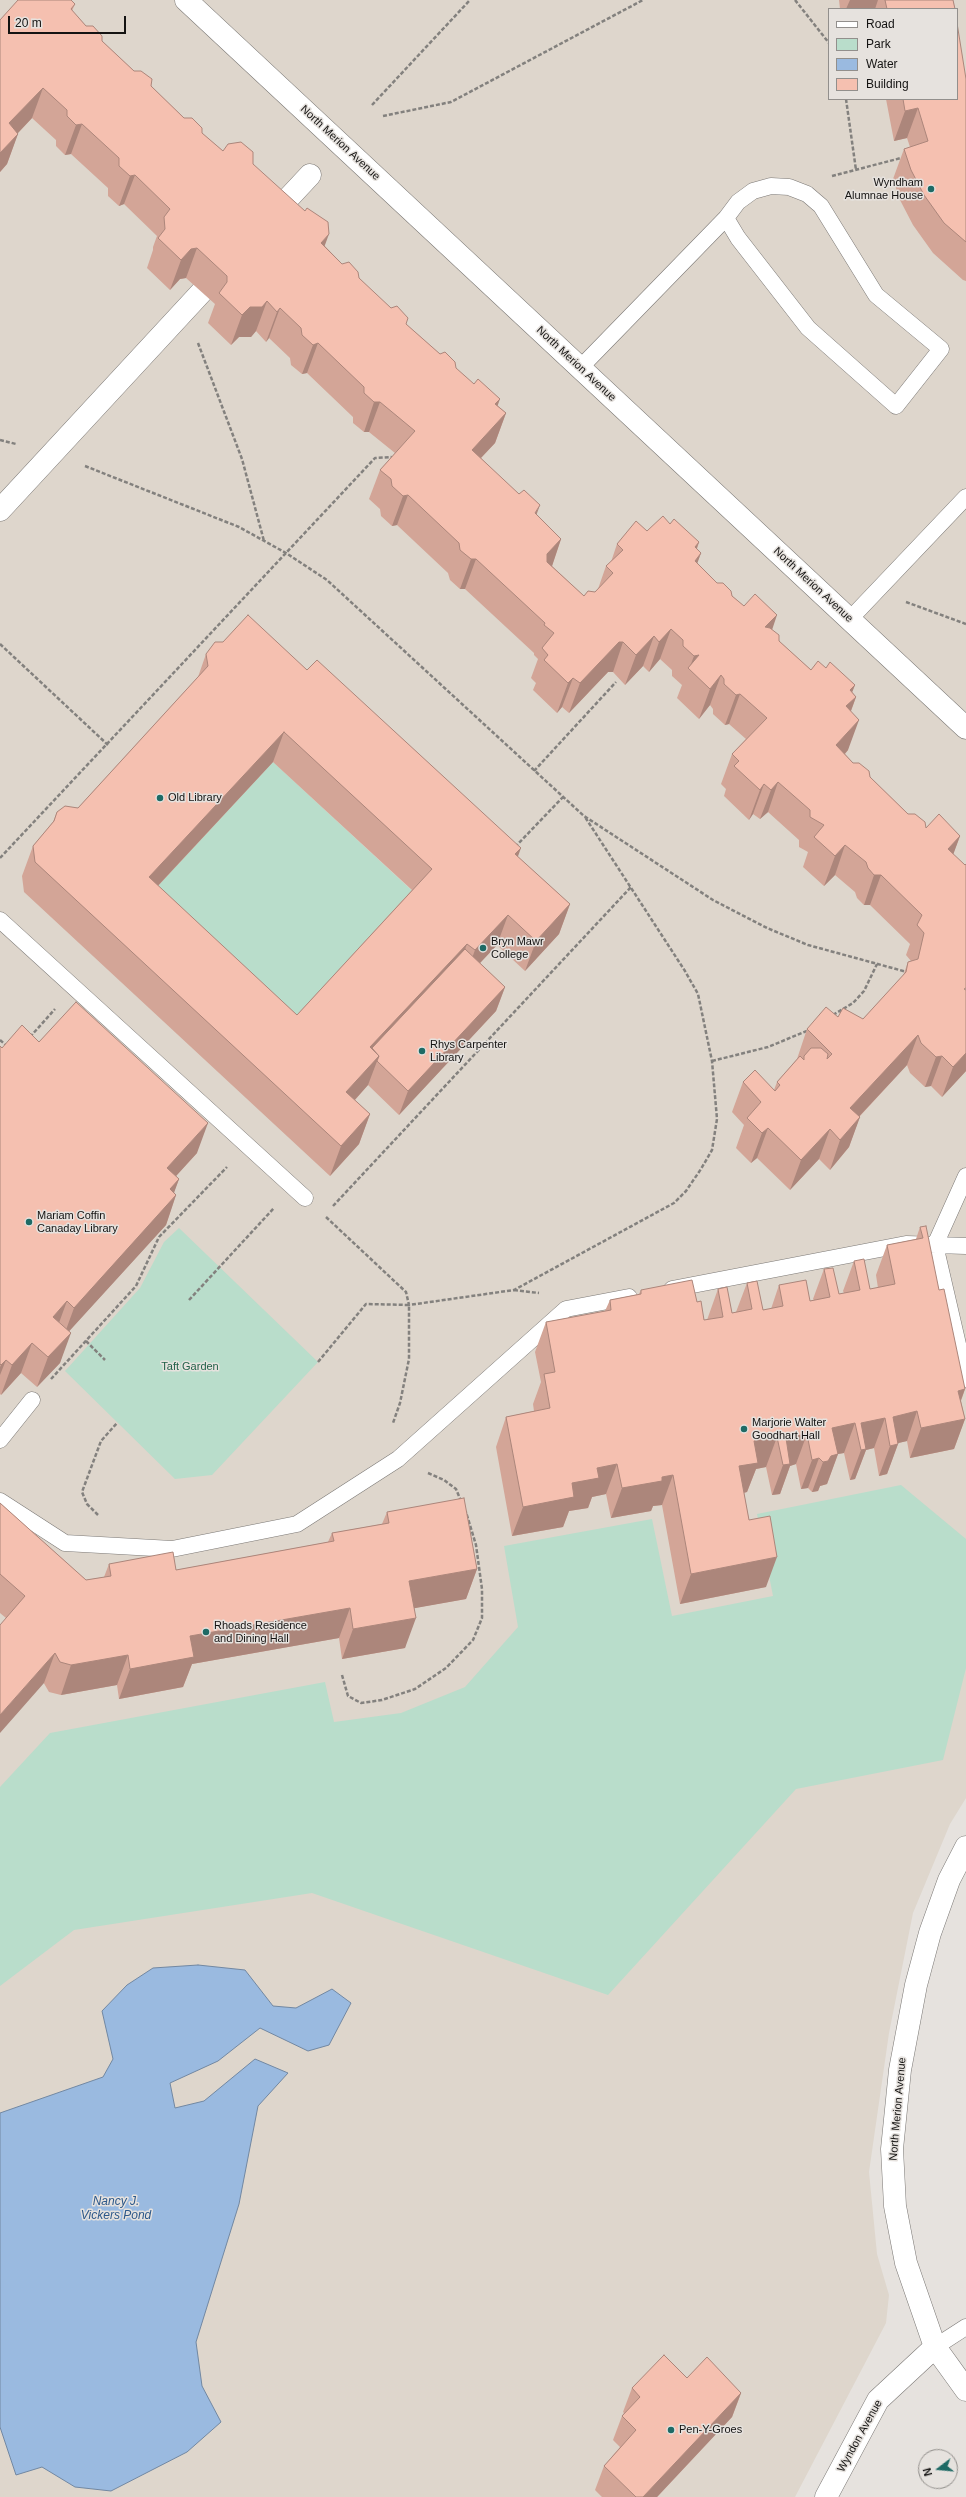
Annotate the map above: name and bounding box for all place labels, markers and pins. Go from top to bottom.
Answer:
place label: Wyndham Alumnae House [845,176,923,202]
marker: Wyndham Alumnae House [926,184,936,194]
place label: Old Library [168,791,222,805]
marker: Old Library [155,793,165,803]
place label: Bryn Mawr College [491,935,544,961]
marker: Bryn Mawr College [478,943,488,953]
place label: Rhys Carpenter Library [430,1038,507,1064]
marker: Rhys Carpenter Library [417,1046,427,1056]
place label: Mariam Coffin Canaday Library [37,1209,118,1235]
marker: Mariam Coffin Canaday Library [24,1217,34,1227]
place label: Marjorie Walter Goodhart Hall [752,1416,826,1442]
marker: Marjorie Walter Goodhart Hall [739,1424,749,1434]
place label: Rhoads Residence and Dining Hall [214,1619,307,1645]
marker: Rhoads Residence and Dining Hall [201,1627,211,1637]
place label: Pen-Y-Groes [679,2423,742,2437]
marker: Pen-Y-Groes [666,2425,676,2435]

